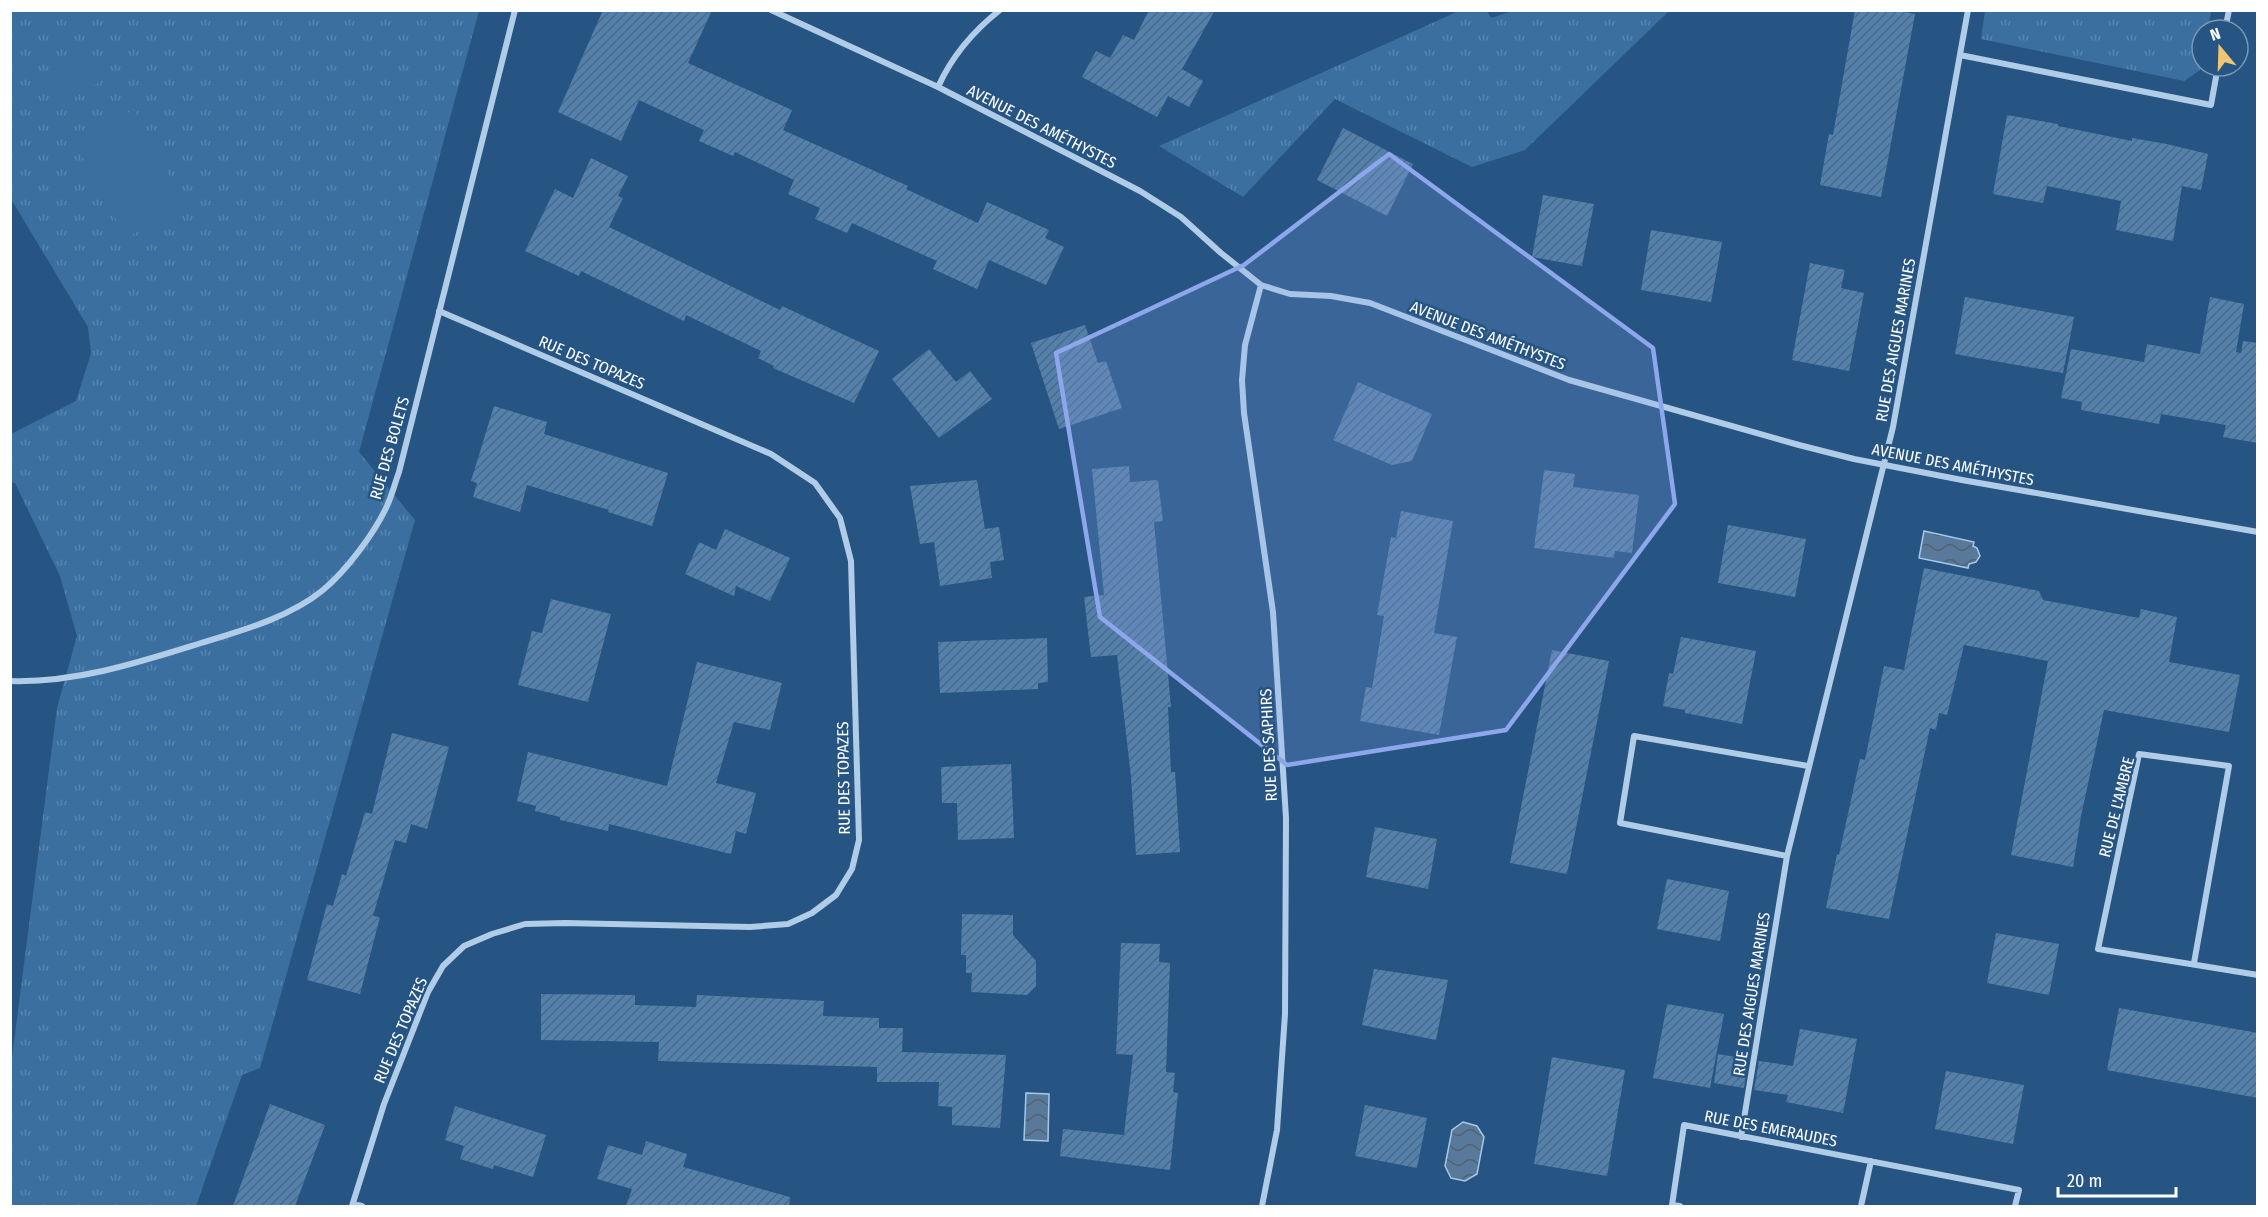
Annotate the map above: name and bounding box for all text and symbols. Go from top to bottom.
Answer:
north arrow [2190,18,2250,78]
text: N [2208,24,2223,45]
street label: AVENUE DES AMÉTHYSTES [964,81,1120,172]
street label: RUE DES AIGUES MARINES [1872,257,1919,423]
street label: AVENUE DES AMÉTHYSTES [1407,297,1568,374]
street label: RUE DES TOPAZES [536,332,648,393]
street label: RUE DES BOLETS [366,395,413,502]
street label: AVENUE DES AMÉTHYSTES [1870,439,2036,490]
street label: RUE DES SAPHIRS [1256,688,1281,802]
street label: RUE DES TOPAZES [833,721,854,835]
street label: RUE DE L'AMBRE [2095,755,2138,859]
street label: RUE DES AIGUES MARINES [1729,911,1774,1077]
street label: RUE DES TOPAZES [370,974,431,1086]
street label: RUE DES EMERAUDES [1703,1106,1839,1151]
scale bar [2058,1160,2176,1198]
text: 20 m [2067,1170,2102,1192]

